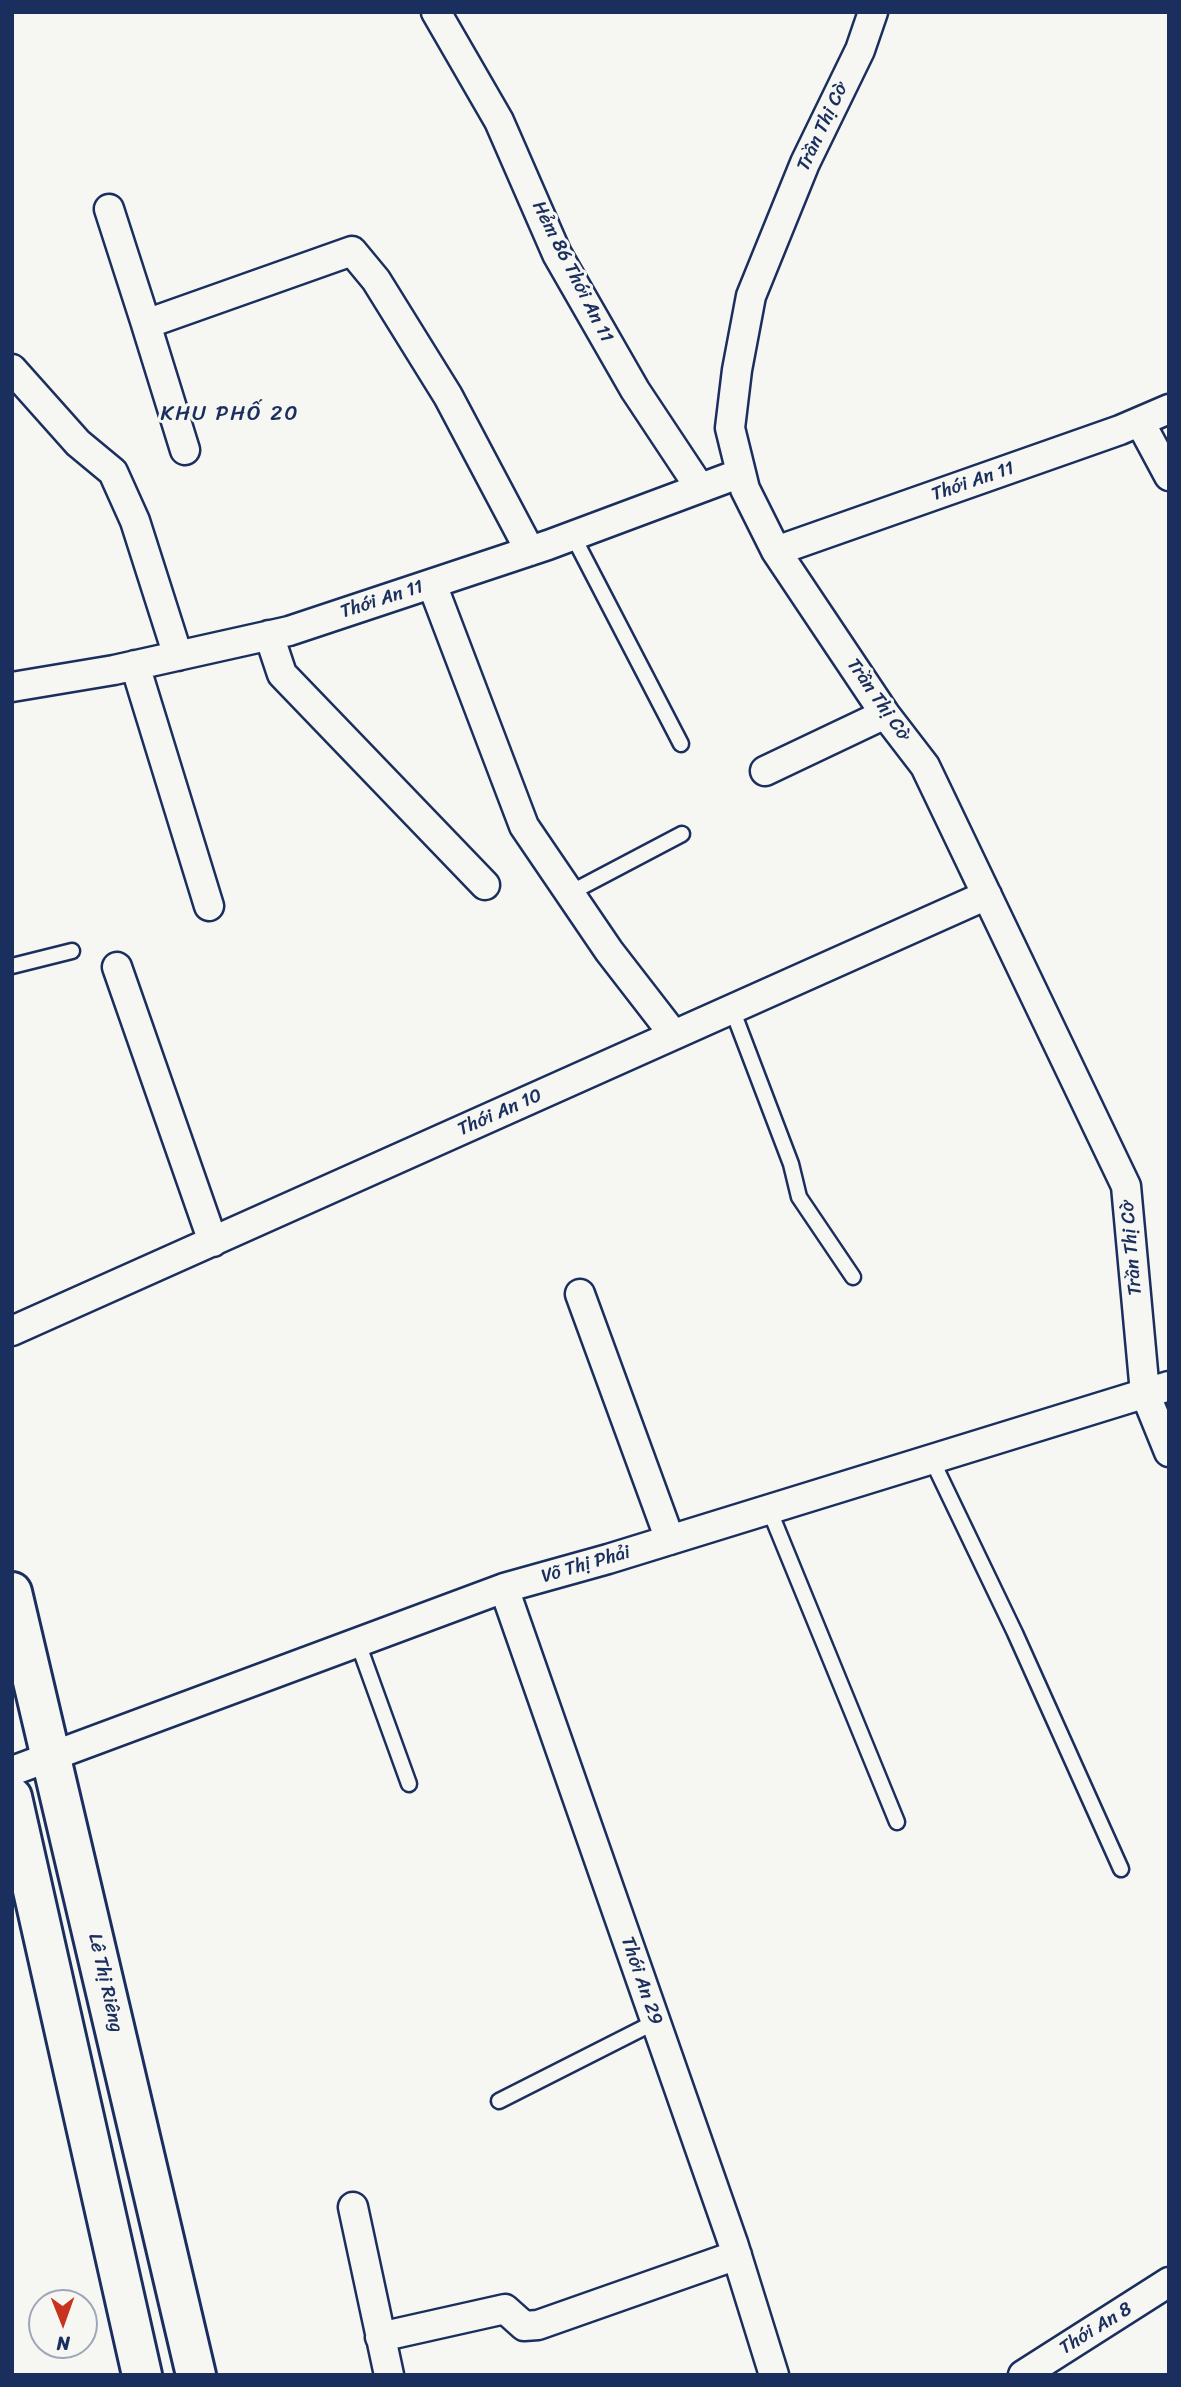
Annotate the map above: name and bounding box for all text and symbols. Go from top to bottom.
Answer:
street label: Trần Thị Cờ [793,79,853,175]
street label: Hẻm 86 Thới An 11 [526,197,618,347]
district label: KHU PHỐ 20 [162,402,298,428]
street label: Thới An 11 [929,457,1017,507]
street label: Thới An 11 [338,576,426,624]
street label: Trần Thị Cờ [841,655,915,745]
street label: Thới An 10 [454,1084,546,1142]
street label: Trần Thị Cờ [1116,1200,1148,1296]
street label: Võ Thị Phải [539,1541,633,1589]
street label: Lê Thị Riêng [83,1931,127,2035]
street label: Thới An 29 [615,1934,667,2028]
north arrow [28,2289,98,2359]
street label: Thới An 8 [1056,2298,1136,2360]
text: N [56,2327,70,2360]

